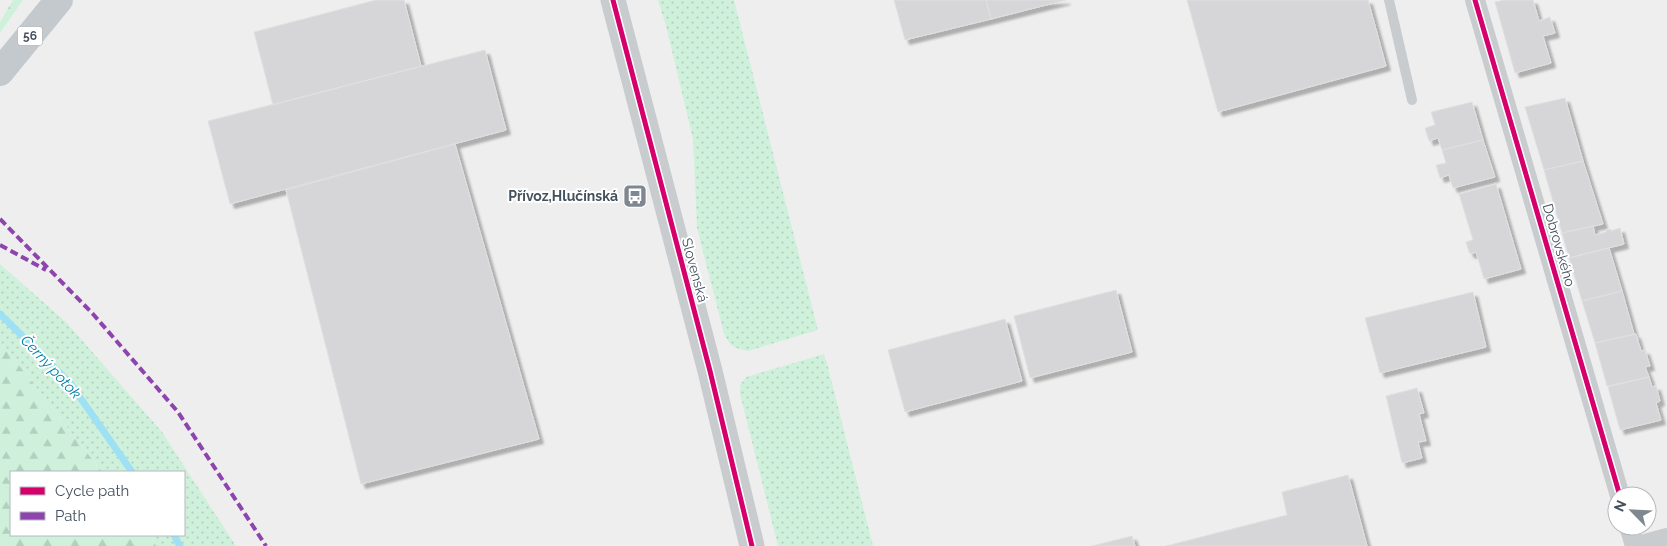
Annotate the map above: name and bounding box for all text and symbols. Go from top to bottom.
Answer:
road number: 56 [18,27,42,46]
bus stop icon: Přívoz,Hlučínská [622,183,648,209]
place label: Přívoz,Hlučínská [508,188,618,204]
street label: Dobrovského [1540,202,1578,288]
street label: Slovenská [679,236,711,304]
water label: Černý potok [17,331,86,403]
legend [10,471,185,536]
text: Cycle path [55,482,129,500]
north arrow [1607,486,1657,536]
text: N [1611,498,1630,514]
text: Path [55,507,86,525]

